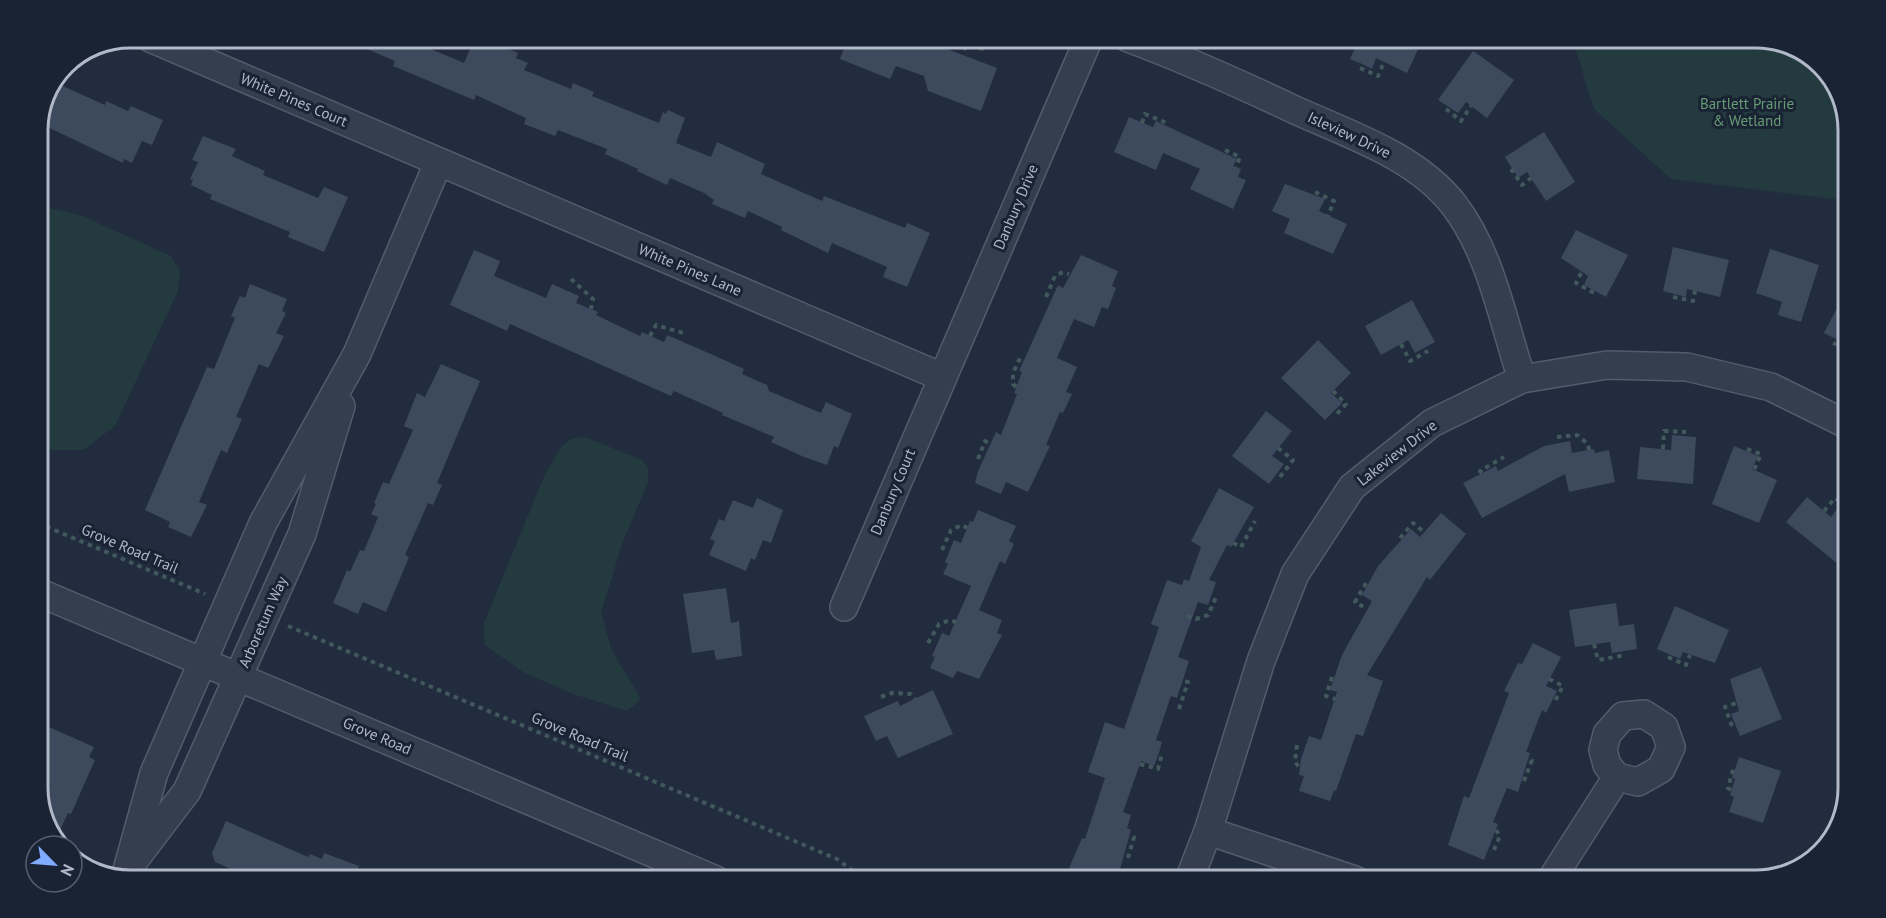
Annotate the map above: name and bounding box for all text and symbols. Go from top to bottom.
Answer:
street label: White Pines Court [238,68,351,131]
park label: Bartlett Prairie & Wetland [1700,94,1794,130]
street label: Isleview Drive [1305,107,1394,162]
street label: Danbury Drive [989,161,1042,252]
street label: White Pines Lane [636,239,745,300]
street label: Lakeview Drive [1353,416,1440,490]
street label: Danbury Court [866,446,919,538]
street label: Grove Road Trail [79,520,182,578]
street label: Arboretum Way [234,573,291,670]
street label: Grove Road Trail [529,708,632,766]
street label: Grove Road [340,713,414,758]
north arrow [24,834,84,894]
text: N [56,861,79,879]

